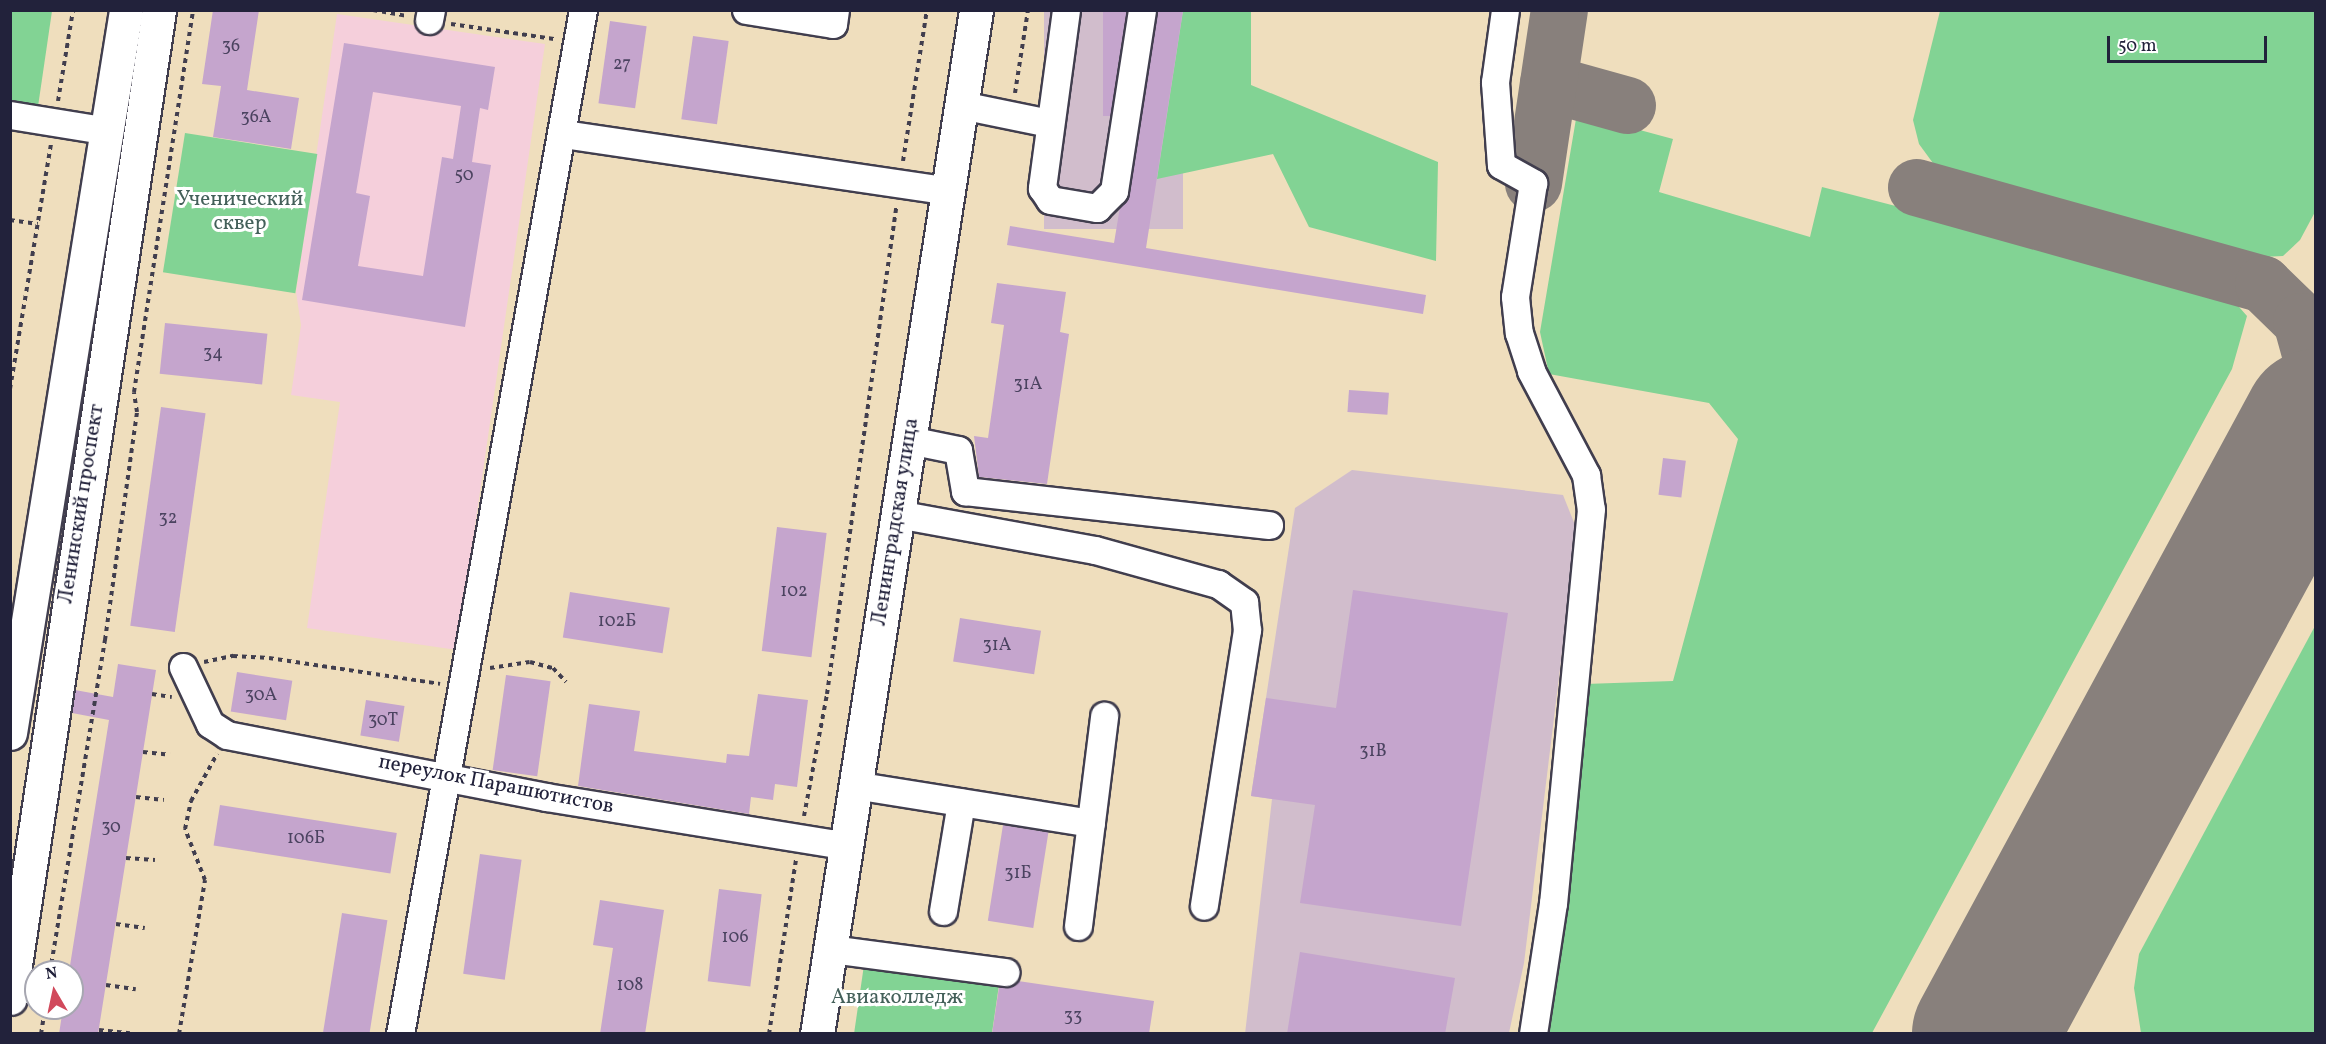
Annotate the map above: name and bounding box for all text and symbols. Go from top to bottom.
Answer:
scale bar [2110,24,2270,62]
text: 50 m [2118,34,2157,59]
house number: 36 [222,36,240,58]
house number: 27 [613,54,631,76]
house number: 36А [240,107,272,129]
house number: 50 [454,165,474,187]
park label: Ученический сквер [177,187,303,237]
house number: 34 [203,343,223,365]
house number: 31А [1014,374,1042,396]
street label: Ленинский проспект [54,402,110,606]
street label: Ленинградская улица [867,416,925,628]
house number: 32 [159,508,177,530]
house number: 102 [780,581,808,603]
house number: 102Б [598,611,636,633]
house number: 31А [983,635,1011,657]
house number: 30А [245,685,277,707]
house number: 30Т [368,710,398,732]
house number: 31В [1359,741,1387,763]
street label: переулок Парашютистов [376,750,616,820]
house number: 30 [101,817,121,839]
house number: 106Б [287,828,325,850]
house number: 31Б [1004,863,1032,885]
house number: 106 [721,927,749,949]
north arrow [24,960,84,1020]
text: N [44,962,59,986]
house number: 108 [617,975,643,997]
park label: Авиаколледж [831,985,963,1011]
house number: 33 [1064,1006,1082,1028]

